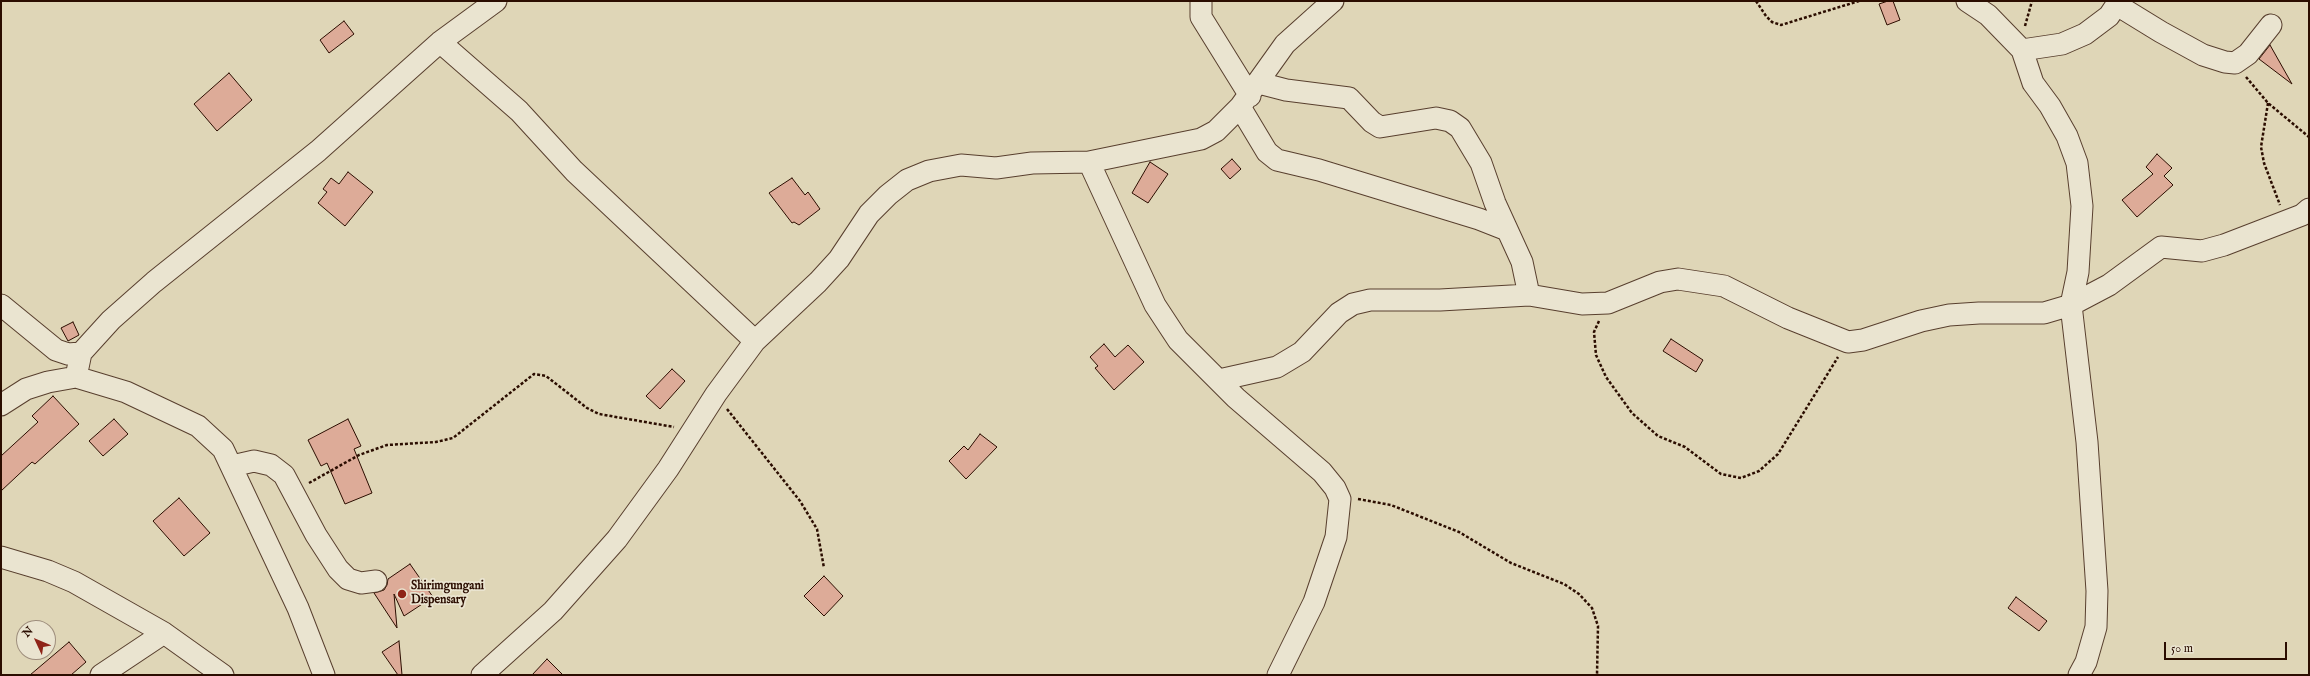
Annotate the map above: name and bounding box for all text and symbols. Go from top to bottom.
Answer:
place label: Shirimgungani Dispensary [411,580,484,608]
marker: Shirimgungani Dispensary [396,588,408,600]
north arrow [16,620,56,660]
text: N [20,624,36,641]
scale bar [2166,634,2289,660]
text: 50 m [2171,641,2193,656]

